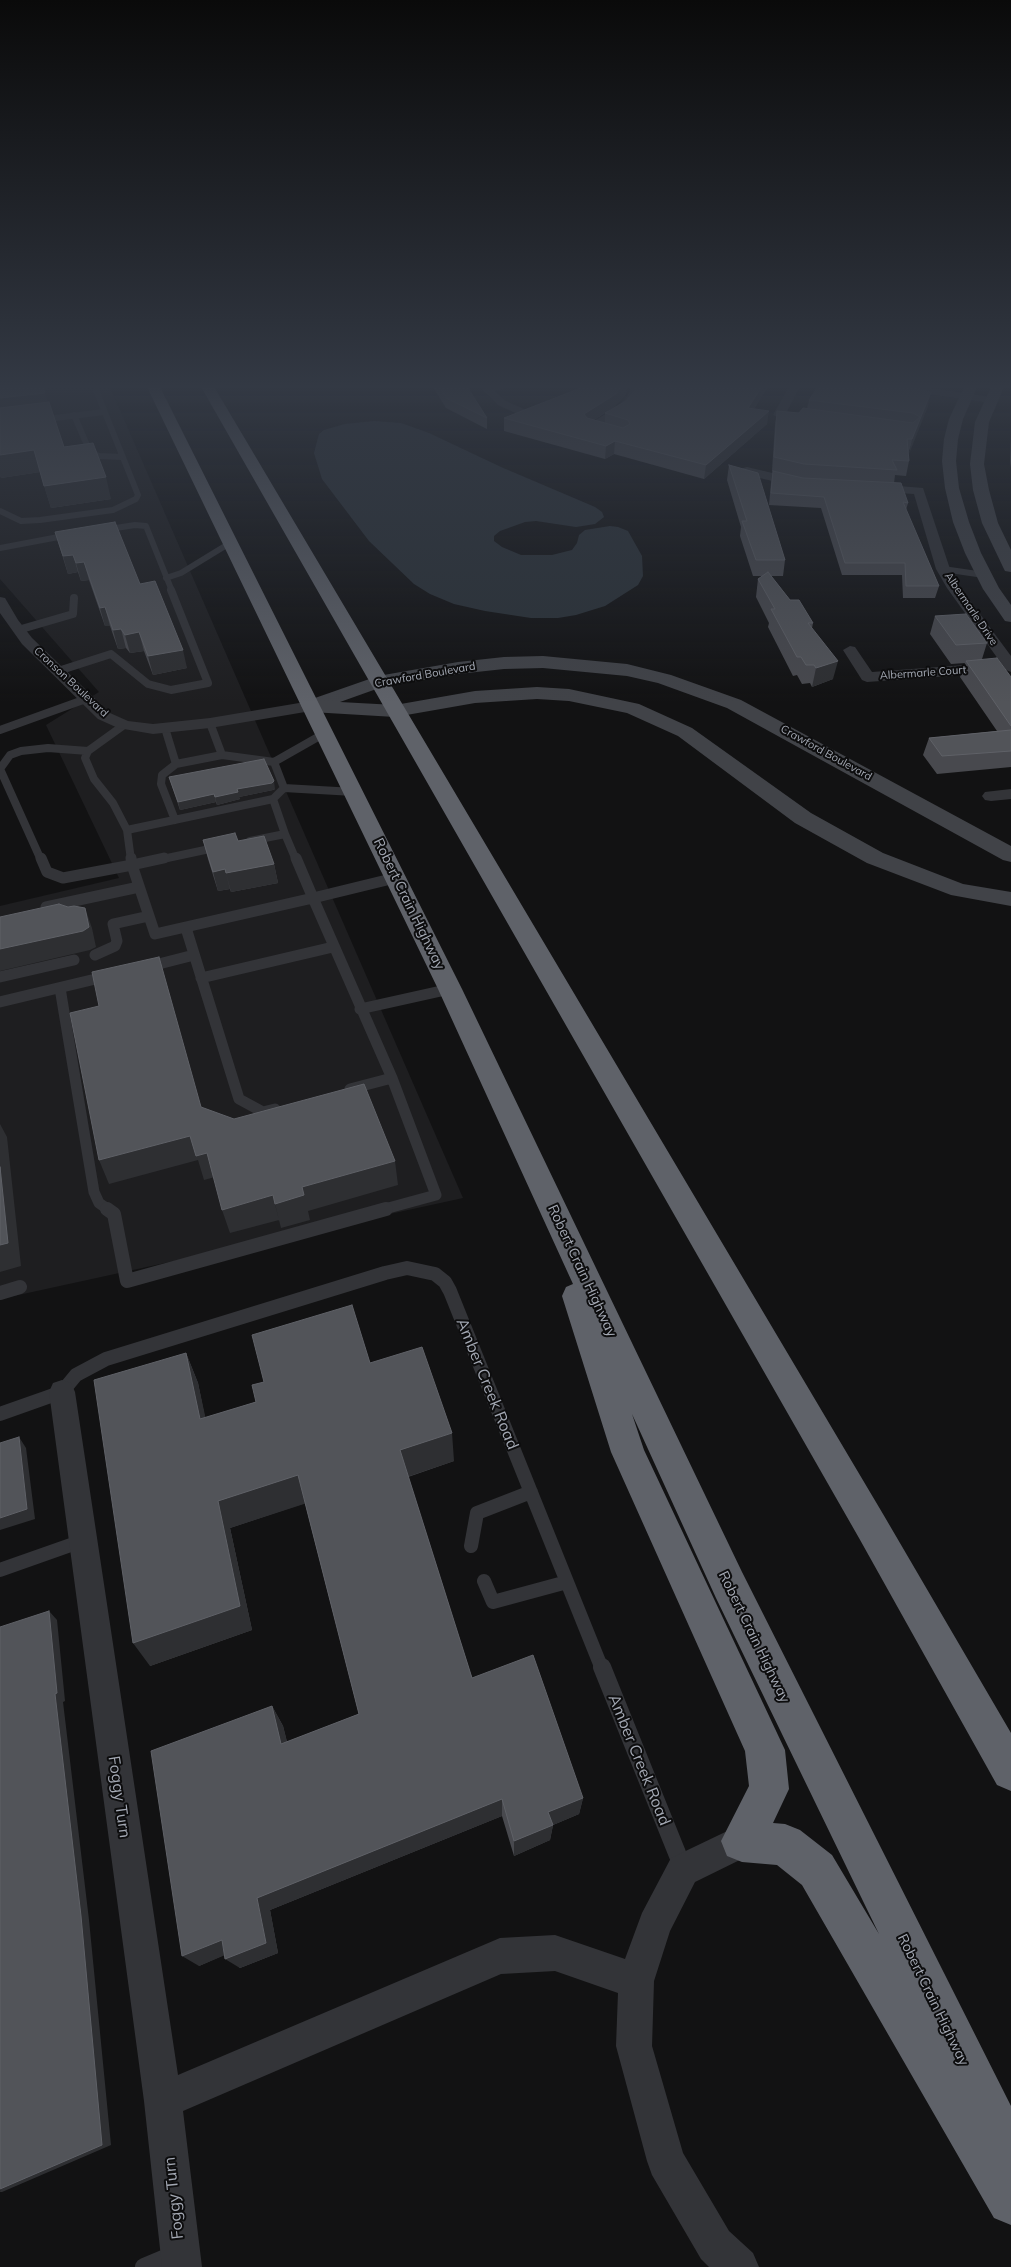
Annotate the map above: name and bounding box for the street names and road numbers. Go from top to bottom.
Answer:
street label: Albermarle Drive [942,570,1000,648]
street label: Cronson Boulevard [31,644,111,720]
street label: Crawford Boulevard [373,660,477,690]
street label: Albermarle Court [879,663,967,683]
street label: Crawford Boulevard [778,722,874,784]
street label: Robert Crain Highway [370,836,448,972]
street label: Robert Crain Highway [544,1202,620,1340]
street label: Amber Creek Road [452,1316,522,1452]
street label: Robert Crain Highway [715,1569,793,1705]
street label: Amber Creek Road [604,1692,674,1828]
street label: Foggy Turn [104,1755,134,1839]
street label: Robert Crain Highway [894,1932,972,2068]
street label: Foggy Turn [160,2156,188,2240]

